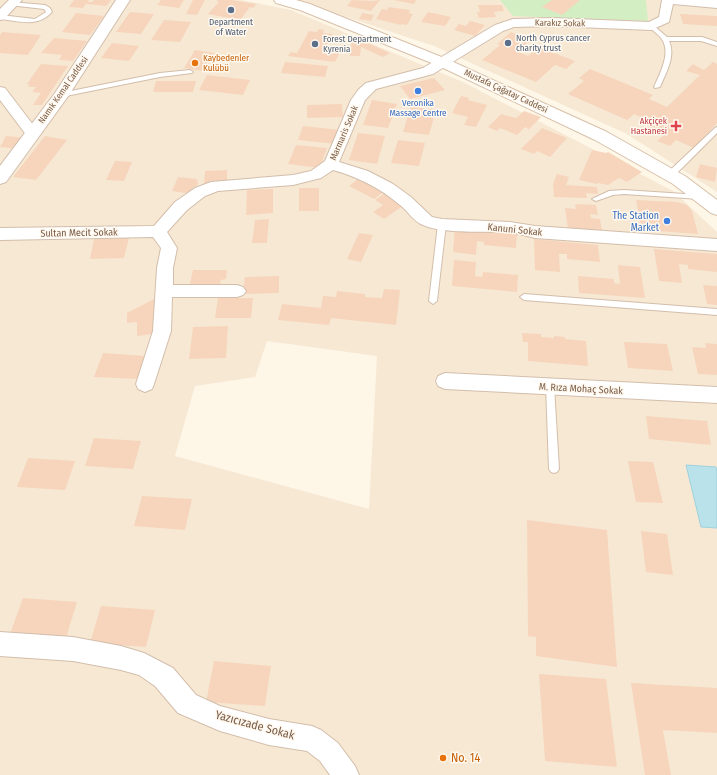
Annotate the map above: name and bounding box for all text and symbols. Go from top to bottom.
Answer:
marker: Department of Water [226,5,236,15]
place label: Department of Water [209,17,253,37]
street label: Karakız Sokak [535,18,586,28]
place label: North Cyprus cancer charity trust [516,33,591,53]
place label: Forest Department Kyrenia [323,34,392,54]
marker: North Cyprus cancer charity trust [503,38,513,48]
marker: Forest Department Kyrenia [310,39,320,49]
place label: Kaybedenler Kulübü [203,53,250,73]
street label: Namık Kemal Caddesi [36,55,90,125]
marker: Kaybedenler Kulübü [190,58,200,68]
street label: Mustafa Çağatay Caddesi [462,67,549,116]
marker: Veronika Massage Centre [413,86,423,96]
place label: Veronika Massage Centre [389,98,447,118]
street label: Marmaris Sokak [328,103,360,162]
place label: Akçiçek Hastanesi [631,116,668,136]
marker: Akçiçek Hastanesi [670,120,682,132]
place label: The Station Market [612,210,660,234]
marker: The Station Market [662,216,672,226]
street label: Kanuni Sokak [487,221,543,239]
street label: Sultan Mecit Sokak [40,226,118,240]
street label: M. Rıza Mohaç Sokak [539,381,624,397]
street label: Yazıcızade Sokak [214,708,297,742]
place label: No. 14 [451,751,481,765]
marker: No. 14 [438,753,448,763]

